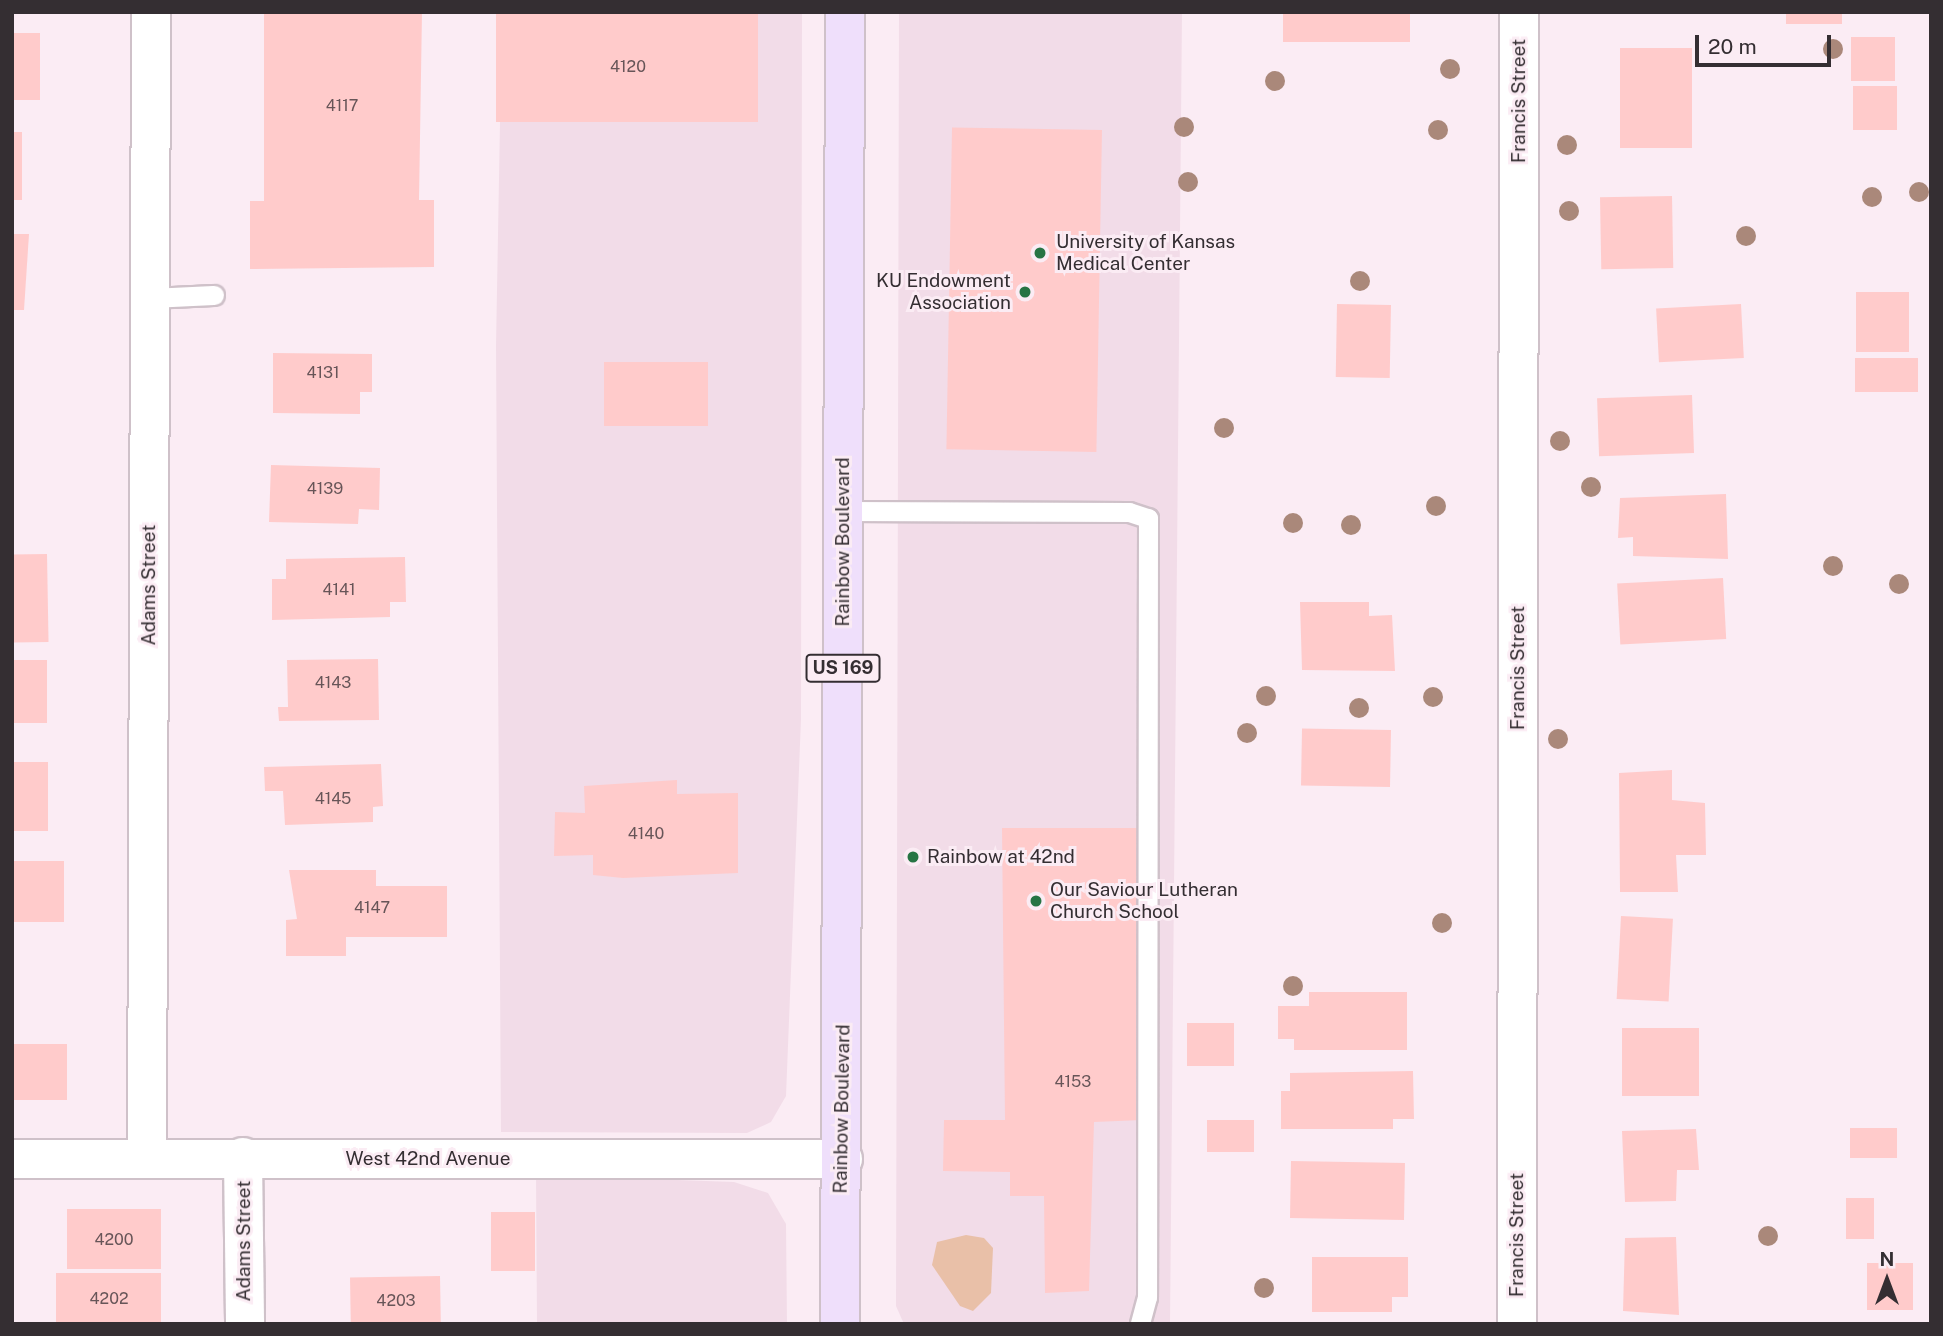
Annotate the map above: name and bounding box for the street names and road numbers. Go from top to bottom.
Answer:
street label: Francis Street [1508,39,1530,163]
street label: Rainbow Boulevard [832,457,854,627]
street label: Adams Street [138,524,160,646]
street label: Francis Street [1507,606,1529,730]
road number: US 169 [804,654,882,682]
street label: Rainbow Boulevard [829,1024,855,1194]
street label: West 42nd Avenue [346,1148,510,1170]
street label: Francis Street [1506,1173,1528,1297]
street label: Adams Street [233,1180,255,1302]

